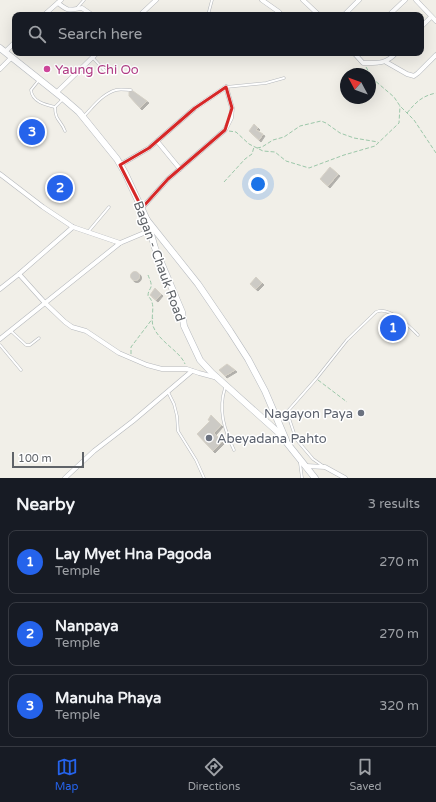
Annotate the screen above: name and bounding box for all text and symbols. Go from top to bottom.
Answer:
search box [12,12,424,56]
icon: search [26,23,48,45]
text: Search here [58,25,142,43]
place label: Yaung Chi Oo [55,62,139,78]
marker: Yaung Chi Oo [42,64,52,74]
north arrow [340,68,376,104]
pin: 3 [19,117,45,147]
pin: 2 [47,173,73,203]
your location [248,174,268,194]
street label: Bagan - Chauk Road [130,199,188,324]
pin: 1 [380,313,406,343]
place label: Nagayon Paya [264,406,353,422]
marker: Nagayon Paya [356,408,366,418]
place label: Abeyadana Pahto [217,431,327,447]
marker: Abeyadana Pahto [204,433,214,443]
scale bar [12,450,84,469]
text: 100 m [18,452,52,465]
text: Nearby [16,494,75,515]
text: 3 results [368,496,420,512]
text: Lay Myet Hna Pagoda [55,545,212,563]
text: 1 [26,554,34,570]
text: 270 m [379,554,419,570]
text: Temple [55,563,100,579]
text: Nanpaya [55,617,119,635]
text: 2 [26,626,34,642]
text: 270 m [379,626,419,642]
text: Temple [55,635,100,651]
text: Manuha Phaya [55,689,161,707]
text: 3 [26,698,34,714]
text: 320 m [379,698,419,714]
text: Temple [55,707,100,723]
tab: Map [55,756,78,793]
tab: Directions [188,756,240,793]
tab: Saved [350,756,381,793]

